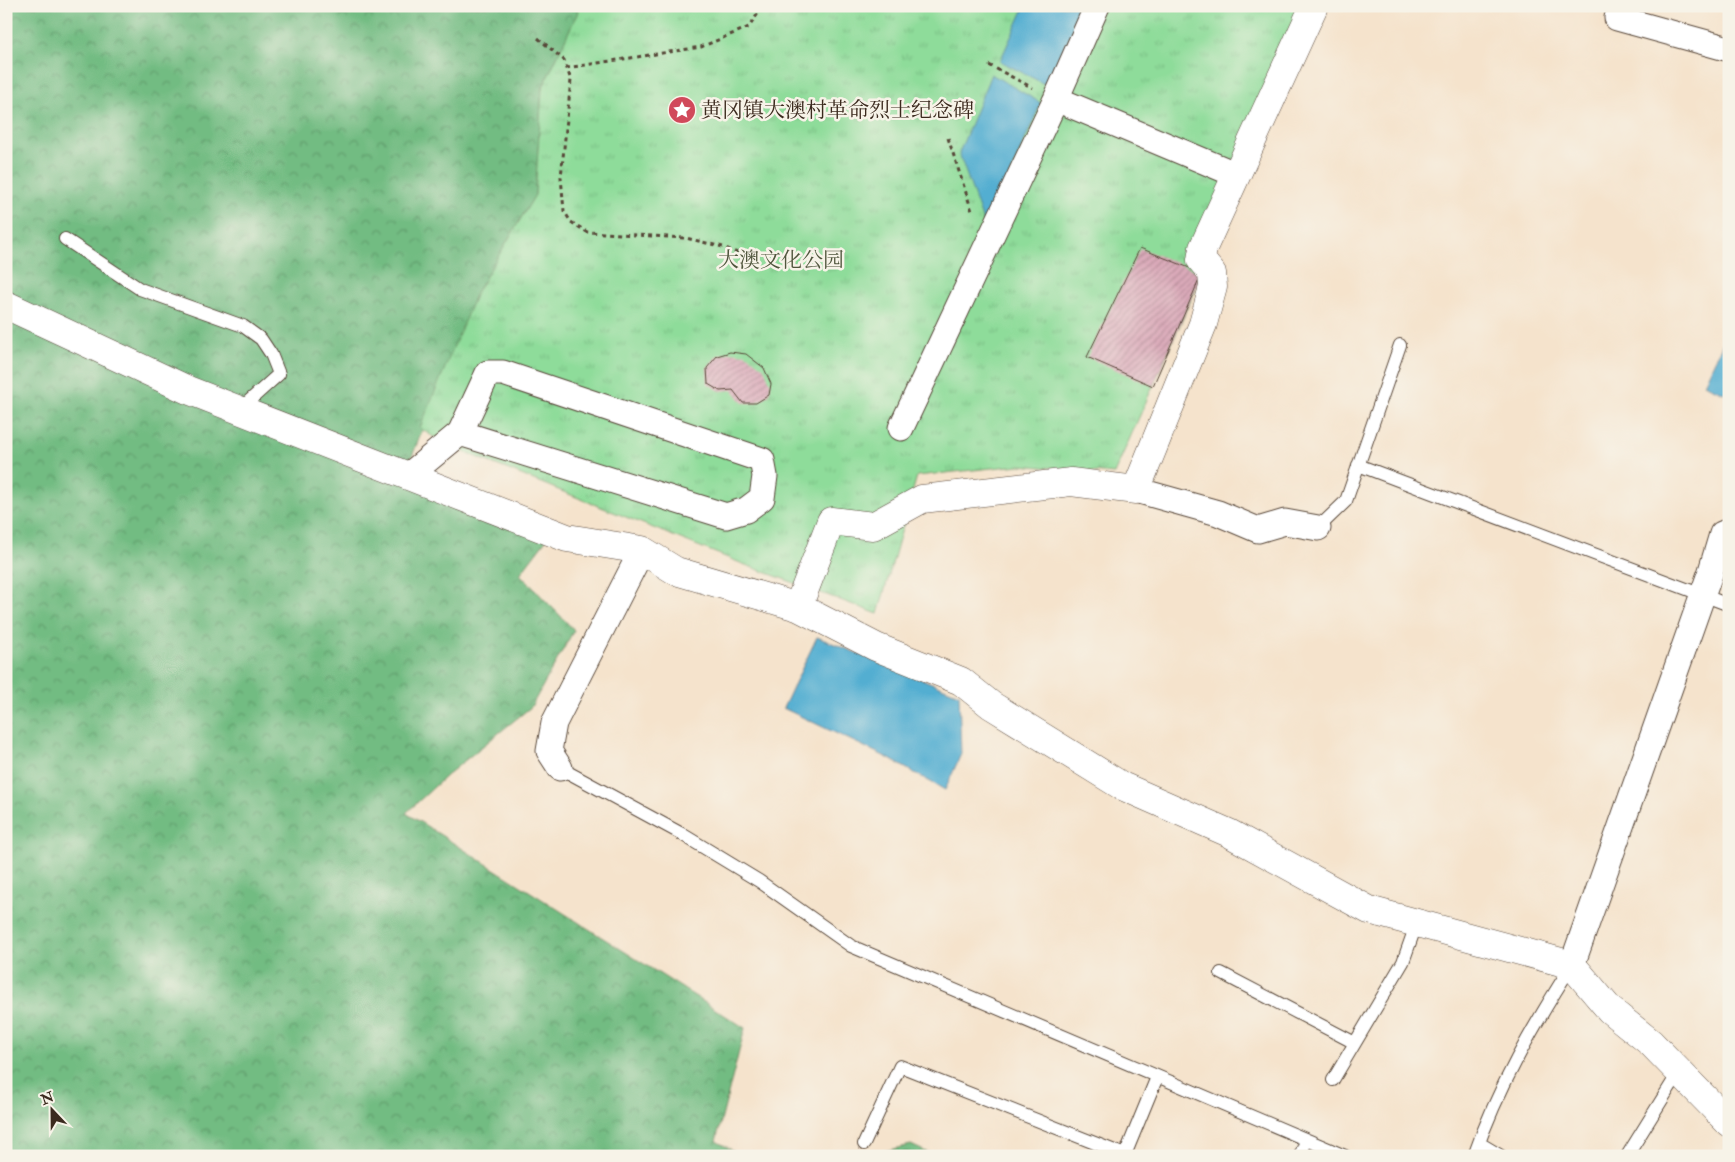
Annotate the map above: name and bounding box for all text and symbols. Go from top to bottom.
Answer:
place icon: 黄冈镇大澳村革命烈士纪念碑 [667,95,697,125]
place label: 黄冈镇大澳村革命烈士纪念碑 [701,97,974,124]
park label: 大澳文化公园 [718,247,844,274]
north arrow [28,1084,78,1134]
text: N [37,1088,57,1109]

